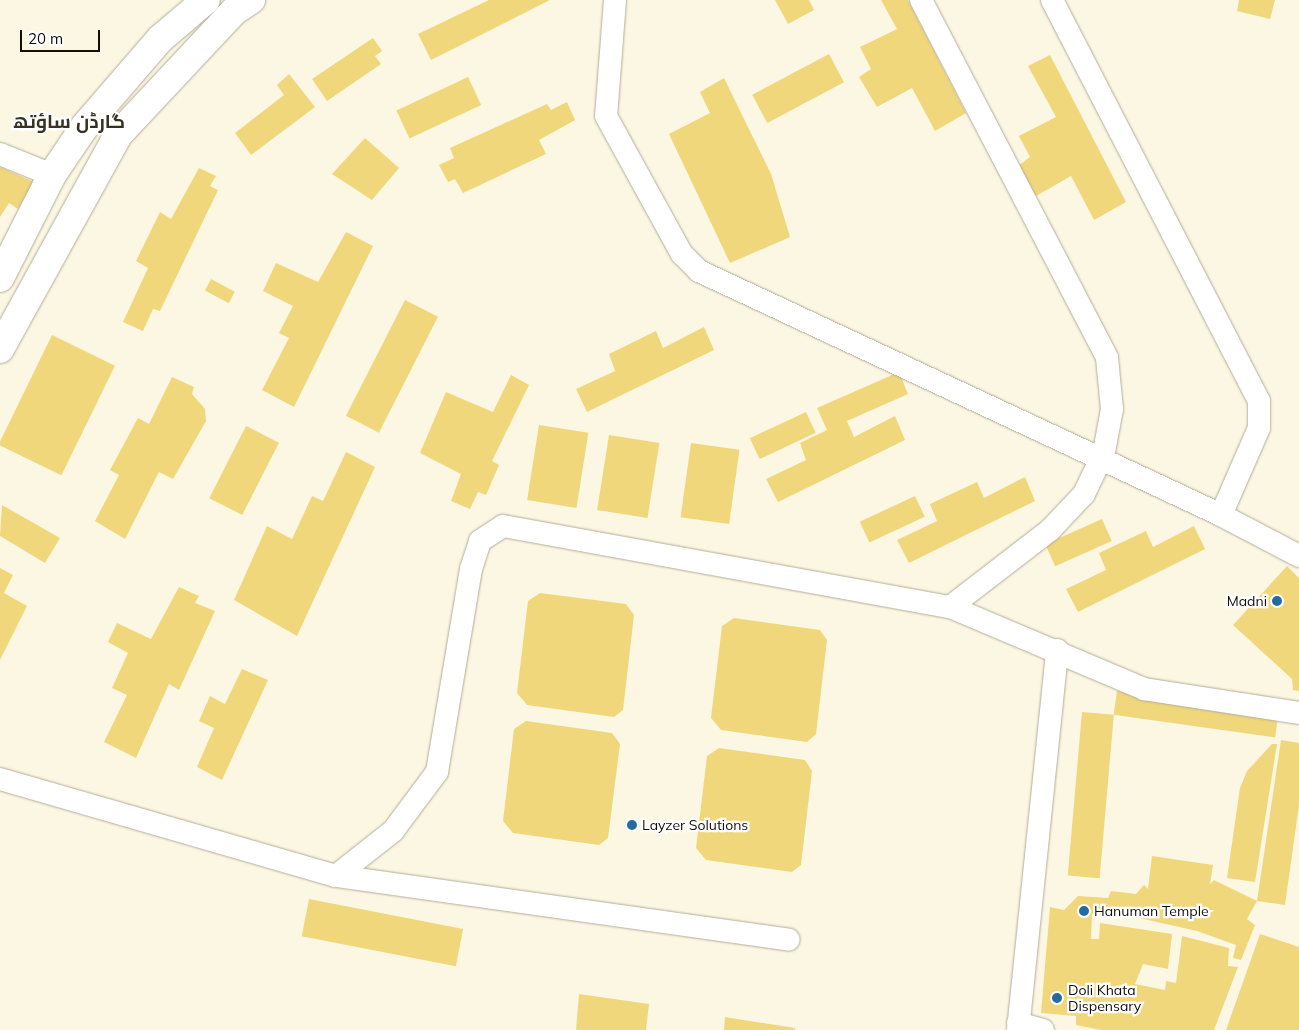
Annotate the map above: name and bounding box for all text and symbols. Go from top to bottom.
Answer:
scale bar [22,20,102,52]
text: 20 m [28,29,63,48]
district label: گارڈن ساؤتھ [13,111,125,133]
place label: Madni [1227,593,1267,609]
marker: Madni [1271,595,1283,607]
place label: Layzer Solutions [642,817,748,833]
marker: Layzer Solutions [626,819,638,831]
place label: Hanuman Temple [1094,903,1209,919]
marker: Hanuman Temple [1078,905,1090,917]
place label: Doli Khata Dispensary [1068,982,1141,1014]
marker: Doli Khata Dispensary [1050,991,1064,1005]

